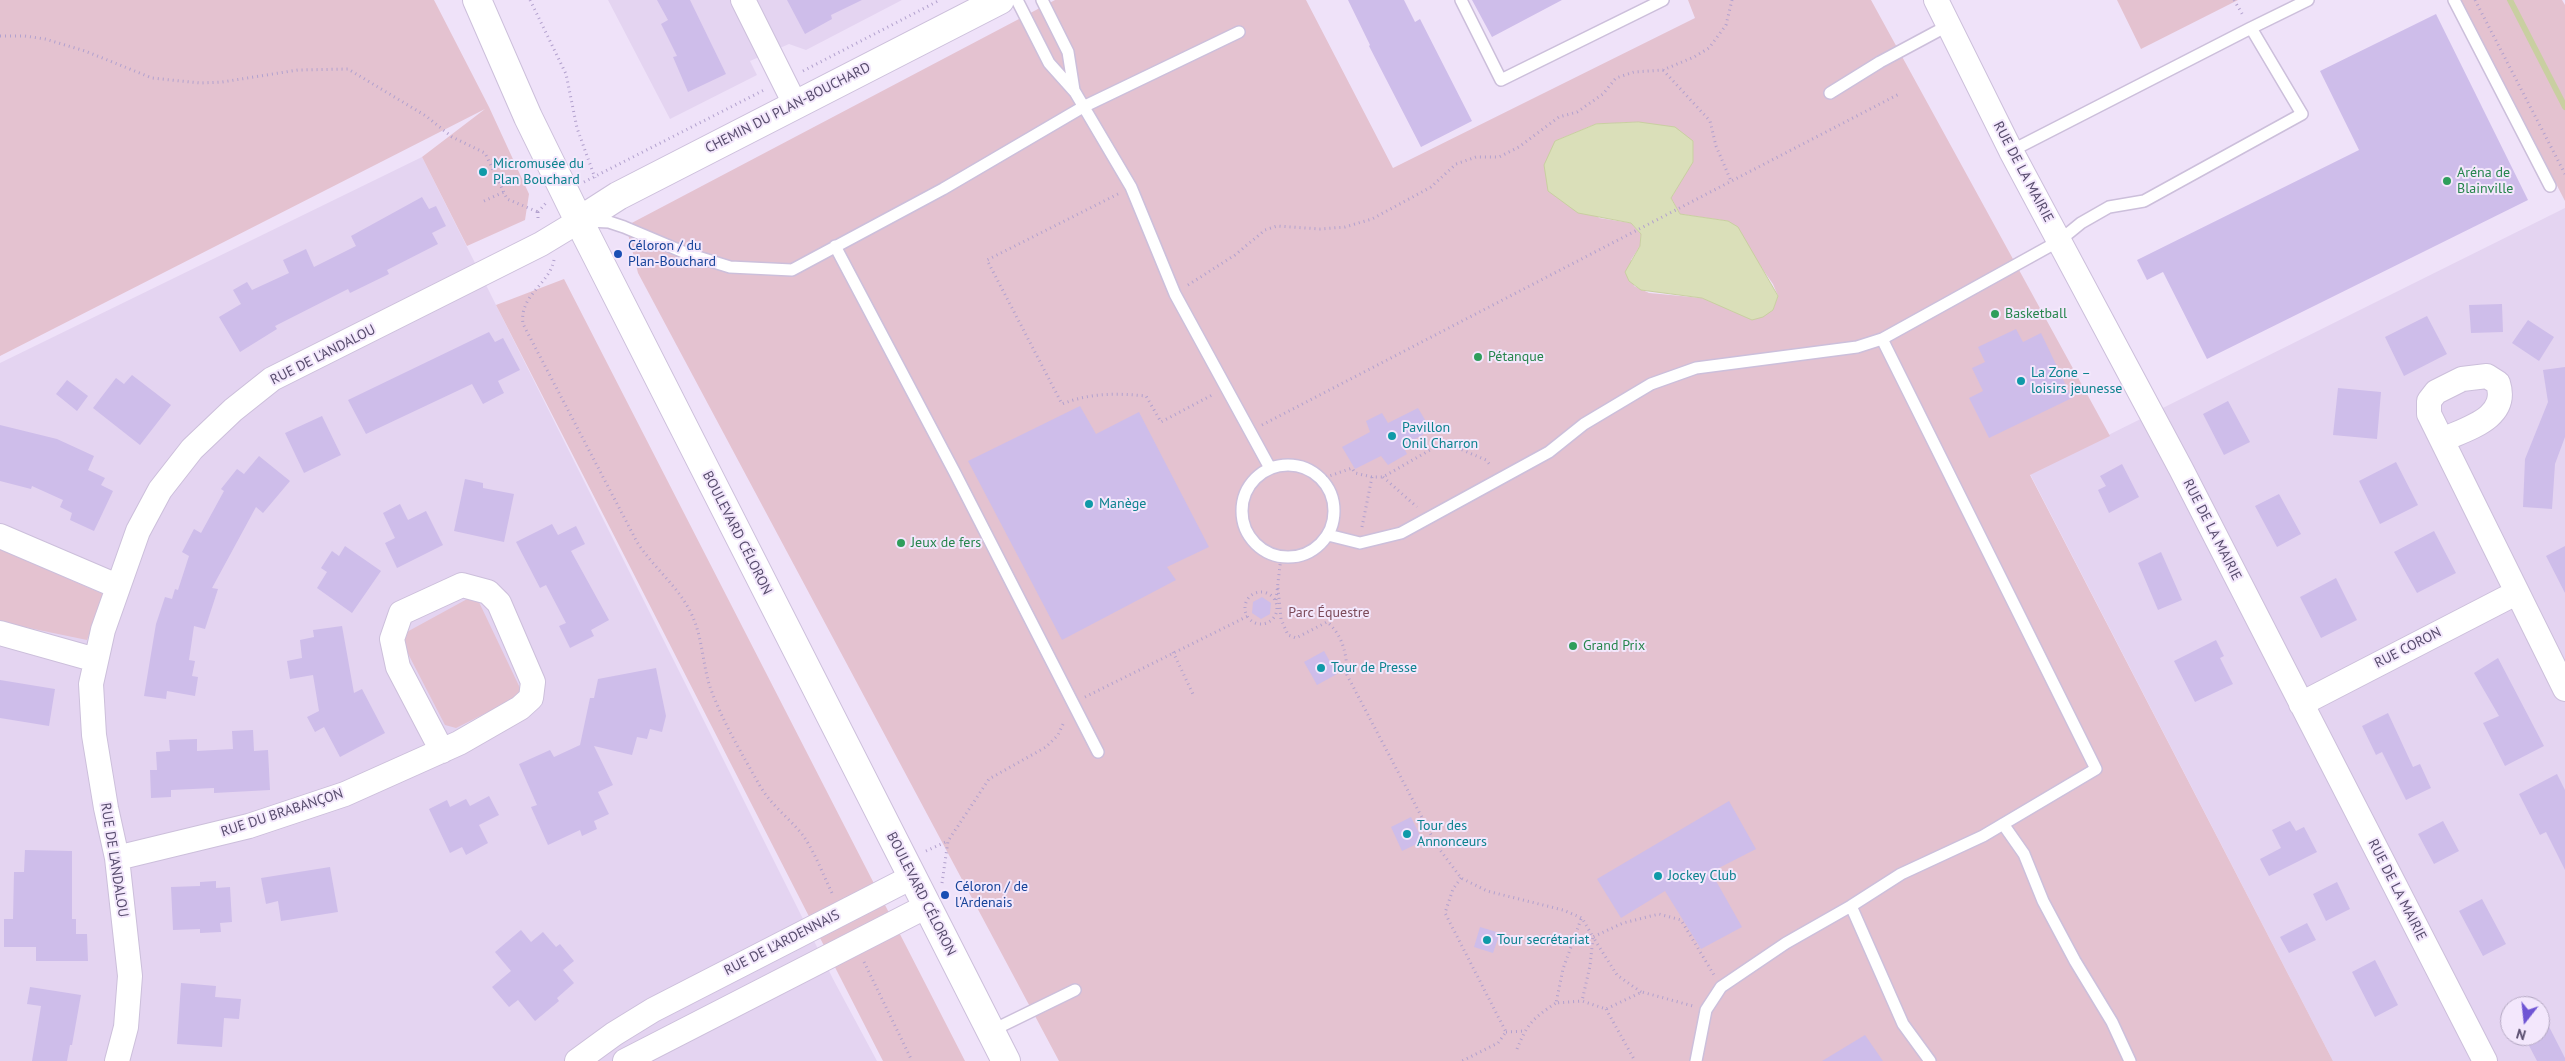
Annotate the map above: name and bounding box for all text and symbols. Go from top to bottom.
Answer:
street label: CHEMIN DU PLAN-BOUCHARD [703,59,873,157]
street label: RUE DE LA MAIRIE [1989,119,2057,225]
place label: Micromusée du Plan Bouchard [493,156,584,188]
place label: Aréna de Blainville [2457,165,2513,198]
marker: Micromusée du Plan Bouchard [477,166,489,178]
marker: Aréna de Blainville [2441,175,2453,187]
place label: Céloron / du Plan-Bouchard [628,238,716,270]
marker: Céloron / du Plan-Bouchard [612,248,624,260]
place label: Basketball [2005,306,2067,322]
marker: Basketball [1989,308,2001,320]
street label: RUE DE L'ANDALOU [268,321,378,389]
place label: Pétanque [1488,349,1544,365]
marker: Pétanque [1472,351,1484,363]
place label: La Zone – loisirs jeunesse [2031,365,2122,398]
marker: La Zone – loisirs jeunesse [2015,375,2027,387]
place label: Pavillon Onil Charron [1402,420,1478,452]
marker: Pavillon Onil Charron [1386,430,1398,442]
street label: BOULEVARD CÉLORON [699,468,775,598]
street label: RUE DE LA MAIRIE [2179,476,2245,584]
place label: Manège [1099,496,1146,512]
marker: Manège [1083,498,1095,510]
place label: Jeux de fers [911,535,981,551]
marker: Jeux de fers [895,537,907,549]
park label: Parc Équestre [1288,605,1370,621]
street label: RUE CORON [2372,624,2444,672]
place label: Grand Prix [1583,638,1645,654]
marker: Grand Prix [1567,640,1579,652]
place label: Tour de Presse [1331,660,1417,676]
marker: Tour de Presse [1315,662,1327,674]
street label: RUE DU BRABANÇON [219,785,345,841]
street label: RUE DE L'ANDALOU [97,802,131,918]
place label: Tour des Annonceurs [1417,818,1487,850]
marker: Tour des Annonceurs [1401,828,1413,840]
street label: BOULEVARD CÉLORON [883,829,959,959]
street label: RUE DE LA MAIRIE [2364,836,2430,944]
place label: Jockey Club [1668,868,1737,884]
marker: Jockey Club [1652,870,1664,882]
place label: Céloron / de l'Ardenais [955,879,1028,912]
marker: Céloron / de l'Ardenais [939,889,951,901]
street label: RUE DE L'ARDENNAIS [721,907,843,979]
place label: Tour secrétariat [1497,932,1589,948]
marker: Tour secrétariat [1481,934,1493,946]
north arrow [2500,996,2550,1046]
text: N [2514,1025,2528,1044]

